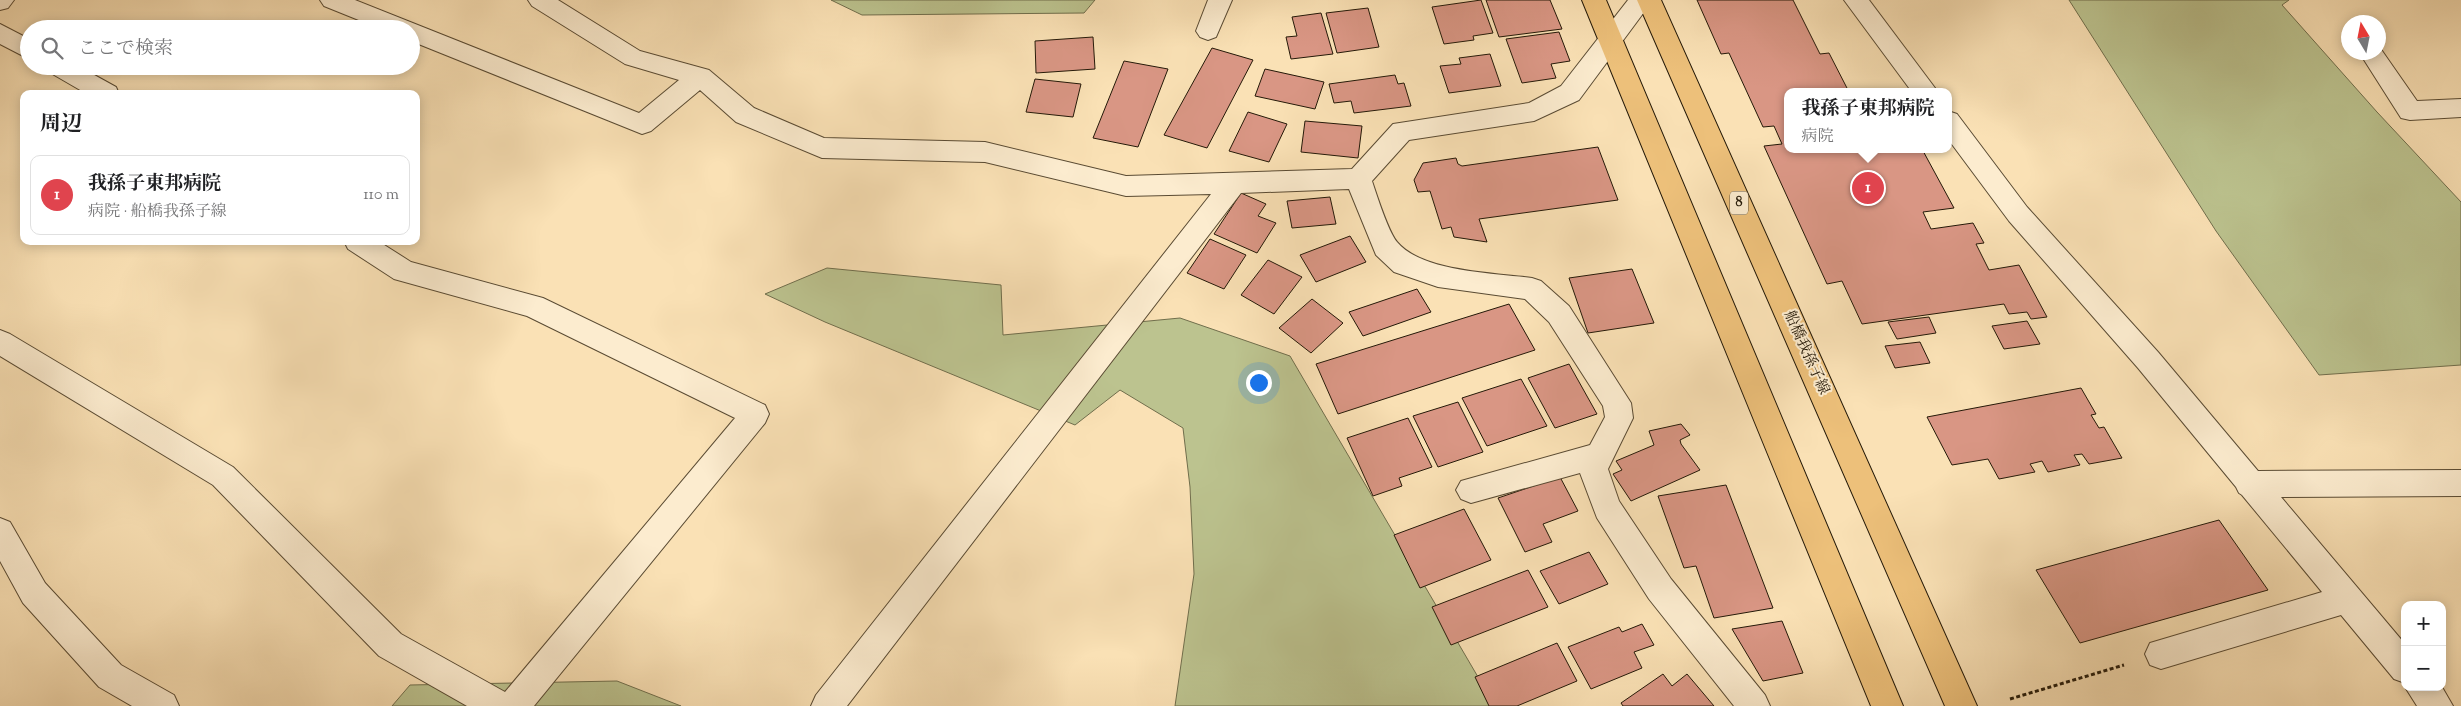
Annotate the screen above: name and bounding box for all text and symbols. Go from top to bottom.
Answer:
north arrow [2341,15,2386,60]
search box [20,20,420,75]
icon: search [38,34,66,62]
text: ここで検索 [78,36,173,63]
popup [1784,88,1952,153]
text: 我孫子東邦病院 [1801,96,1935,123]
text: 周辺 [40,110,82,140]
text: 病院 [1801,126,1834,149]
pin: 1 [1852,169,1884,207]
text: 我孫子東邦病院 [88,171,221,198]
text: 1 [54,184,60,207]
text: 110 m [363,184,399,207]
road number: 8 [1730,192,1748,214]
text: 病院 · 船橋我孫子線 [88,201,227,224]
street label: 船橋我孫子線 [1778,308,1834,398]
your location [1246,370,1272,396]
map controls [2401,601,2446,691]
button: + [2401,601,2446,646]
button: − [2401,646,2446,691]

